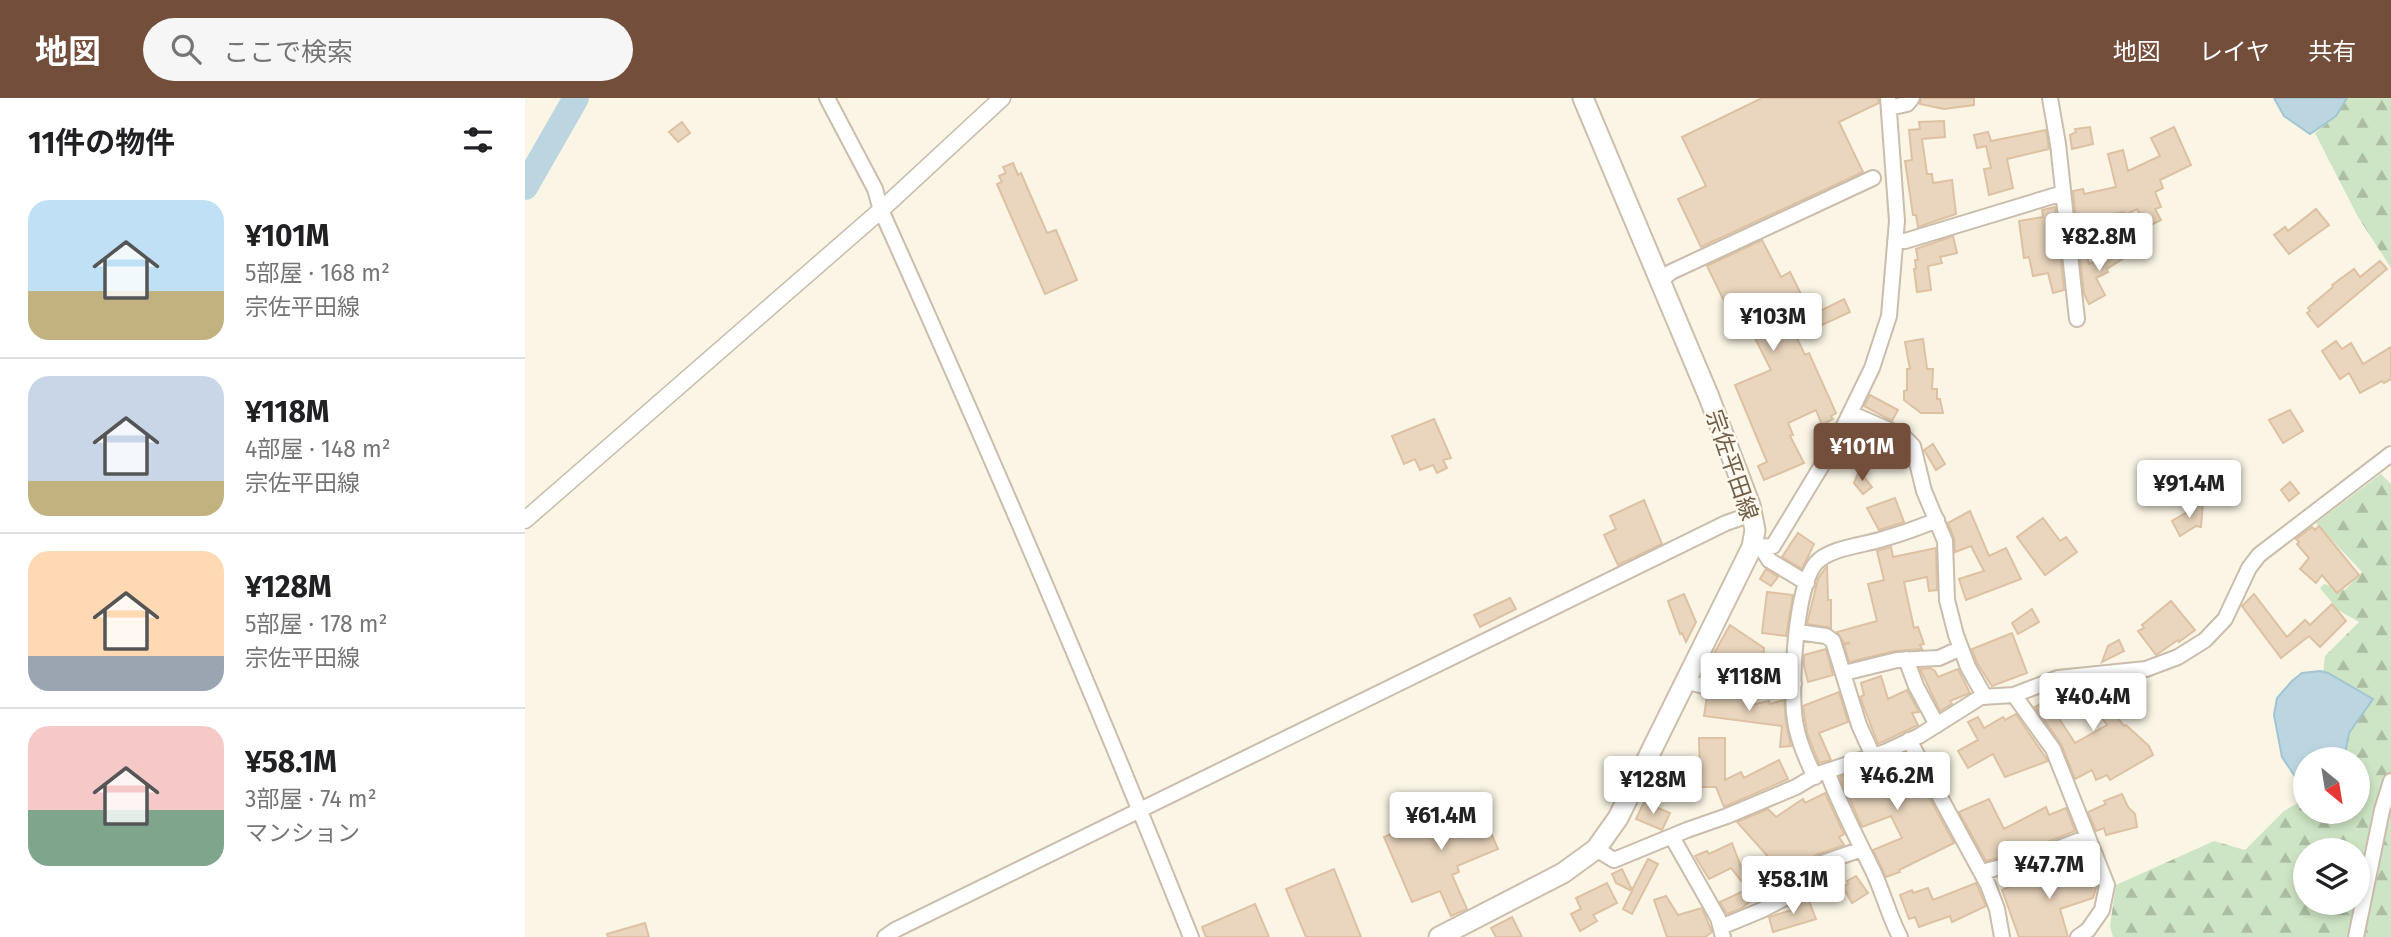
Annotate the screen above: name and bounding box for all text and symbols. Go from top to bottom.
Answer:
search box [143,18,633,81]
icon: search [167,30,205,68]
text: 地図 [35,32,101,72]
text: ここで検索 [223,37,353,68]
text: 地図 [2113,38,2161,66]
text: レイヤ [2199,38,2270,66]
text: 共有 [2308,38,2356,66]
icon: filters [459,121,497,159]
text: 11件の物件 [28,125,175,161]
pin: ¥82.8M [2042,214,2156,273]
text: ¥101M [245,218,329,254]
text: ¥82.8M [2062,222,2136,250]
icon: home [84,228,168,312]
text: 5部屋 · 168 m² [245,259,390,287]
text: 宗佐平田線 [245,293,360,321]
pin: ¥103M [1724,294,1822,353]
text: ¥103M [1740,302,1806,330]
text: ¥118M [245,394,329,430]
icon: home [84,404,168,488]
street label: 宗佐平田線 [1700,406,1764,524]
pin: ¥101M [1813,424,1911,483]
text: ¥101M [1830,432,1894,460]
text: 4部屋 · 148 m² [245,435,391,463]
pin: ¥91.4M [2132,460,2246,520]
text: 宗佐平田線 [245,469,360,497]
text: ¥91.4M [2153,469,2225,497]
text: ¥128M [245,569,332,605]
icon: home [84,579,168,663]
text: 5部屋 · 178 m² [245,610,388,638]
text: 宗佐平田線 [245,644,360,672]
pin: ¥118M [1700,654,1798,713]
text: ¥118M [1717,662,1781,690]
pin: ¥40.4M [2036,674,2150,733]
text: ¥40.4M [2055,682,2131,710]
text: ¥58.1M [245,744,337,780]
north arrow [2293,747,2369,824]
map controls [2293,747,2370,915]
pin: ¥46.2M [1840,752,1954,812]
icon: home [84,754,168,838]
pin: ¥128M [1604,756,1702,816]
text: ¥46.2M [1860,761,1934,789]
text: ¥128M [1620,765,1686,793]
text: 3部屋 · 74 m² [245,785,377,813]
pin: ¥61.4M [1384,792,1498,852]
text: ¥61.4M [1406,801,1476,829]
text: マンション [245,819,360,847]
button: layers [2293,838,2370,915]
pin: ¥47.7M [1992,842,2106,901]
text: ¥47.7M [2014,850,2084,878]
pin: ¥58.1M [1736,856,1850,916]
text: ¥58.1M [1758,865,1828,893]

